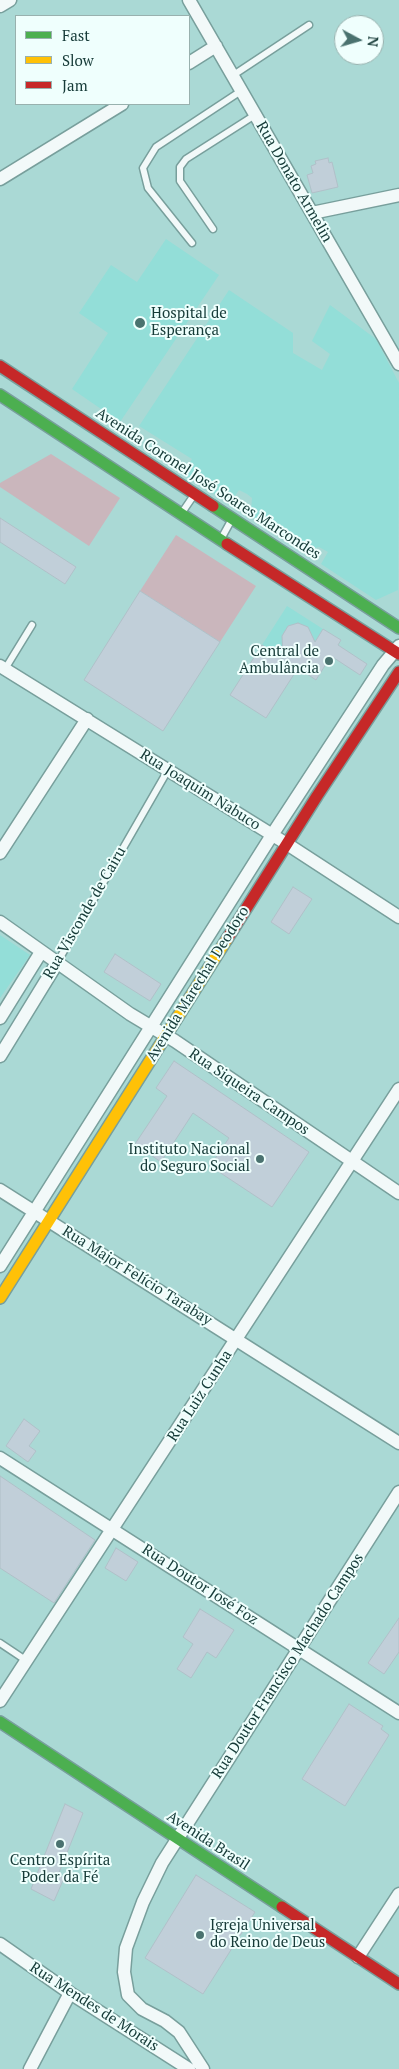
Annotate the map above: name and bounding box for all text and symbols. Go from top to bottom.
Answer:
legend [15,15,190,105]
north arrow [334,15,384,65]
text: Fast [62,25,90,45]
text: N [363,35,383,48]
text: Slow [62,50,94,70]
text: Jam [62,75,88,95]
street label: Rua Donato Armelin [252,118,336,246]
place label: Hospital de Esperança [151,305,227,340]
marker: Hospital de Esperança [133,316,147,330]
street label: Avenida Coronel José Soares Marcondes [92,404,324,564]
place label: Central de Ambulância [239,643,319,678]
marker: Central de Ambulância [323,655,335,667]
street label: Rua Joaquim Nabuco [136,746,264,834]
street label: Rua Visconde de Cairu [40,844,130,982]
street label: Avenida Marechal Deodoro [143,903,253,1065]
street label: Rua Siqueira Campos [185,1045,313,1139]
place label: Instituto Nacional do Seguro Social [128,1141,250,1176]
marker: Instituto Nacional do Seguro Social [254,1153,266,1165]
street label: Rua Major Felício Tarabay [59,1222,215,1330]
street label: Rua Luiz Cunha [164,1347,236,1445]
street label: Rua Doutor José Foz [139,1541,261,1629]
street label: Rua Doutor Francisco Machado Campos [208,1550,368,1782]
street label: Avenida Brasil [163,1808,253,1874]
marker: Centro Espírita Poder da Fé [54,1838,66,1850]
place label: Centro Espírita Poder da Fé [10,1852,110,1887]
place label: Igreja Universal do Reino de Deus [210,1917,325,1952]
marker: Igreja Universal do Reino de Deus [194,1929,206,1941]
street label: Rua Mendes de Morais [26,1959,162,2055]

